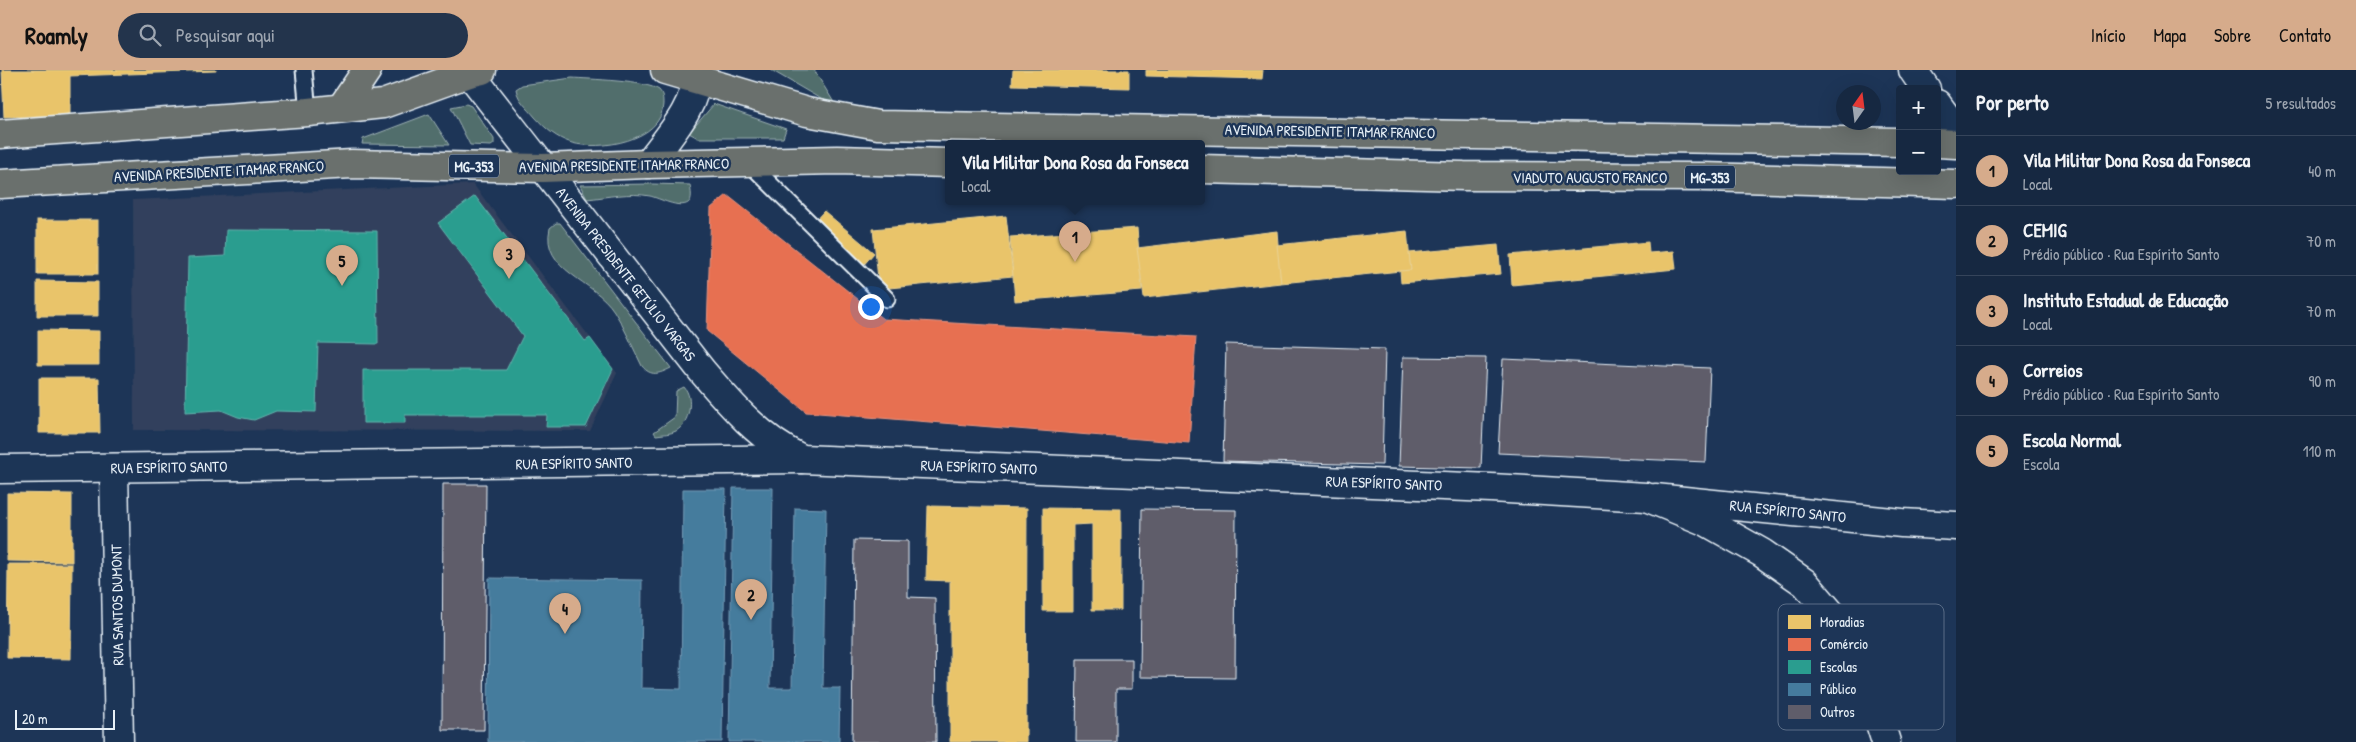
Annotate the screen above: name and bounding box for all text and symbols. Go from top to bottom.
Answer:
search box [118,13,468,58]
text: Roamly [25,19,88,51]
icon: search [136,21,164,49]
text: Pesquisar aqui [176,22,275,48]
text: Início [2091,23,2125,48]
text: Mapa [2153,23,2186,48]
text: Sobre [2214,23,2251,48]
text: Contato [2279,23,2331,48]
north arrow [1836,85,1881,130]
map controls [1896,85,1941,175]
button: + [1896,85,1941,130]
text: Por perto [1976,88,2049,117]
text: 5 resultados [2266,92,2336,114]
street label: AVENIDA PRESIDENTE ITAMAR FRANCO [1225,119,1435,143]
button: − [1896,130,1941,175]
popup [945,140,1205,205]
text: Vila Militar Dona Rosa da Fonseca [2023,147,2250,173]
text: Vila Militar Dona Rosa da Fonseca [961,149,1189,175]
street label: AVENIDA PRESIDENTE ITAMAR FRANCO [519,153,729,177]
road number: MG-353 [449,154,499,178]
street label: AVENIDA PRESIDENTE ITAMAR FRANCO [113,155,325,187]
text: 1 [1989,160,1995,182]
text: 40 m [2308,160,2336,182]
road number: MG-353 [1685,165,1735,188]
street label: VIADUTO AUGUSTO FRANCO [1513,167,1667,188]
text: Local [2023,173,2052,195]
text: Local [961,175,991,197]
street label: AVENIDA PRESIDENTE GETÚLIO VARGAS [551,183,701,366]
text: CEMIG [2023,217,2067,243]
pin: 1 [1059,221,1091,262]
text: 2 [1988,230,1996,252]
text: 70 m [2306,230,2336,252]
pin: 3 [493,238,525,279]
text: Prédio público · Rua Espírito Santo [2023,243,2220,265]
pin: 5 [326,245,358,286]
text: Instituto Estadual de Educação [2023,287,2229,313]
your location [858,294,884,320]
text: 3 [1988,300,1996,322]
text: 70 m [2306,300,2336,322]
text: Local [2023,313,2052,335]
text: Correios [2023,357,2083,383]
text: 4 [1989,370,1995,392]
text: 90 m [2308,370,2336,392]
text: Prédio público · Rua Espírito Santo [2023,383,2220,405]
text: Escola Normal [2023,427,2121,453]
text: 5 [1989,440,1995,462]
text: 110 m [2303,440,2336,462]
street label: RUA ESPÍRITO SANTO [515,451,633,475]
text: Escola [2023,453,2059,475]
street label: RUA ESPÍRITO SANTO [920,454,1038,480]
street label: RUA ESPÍRITO SANTO [110,455,228,479]
street label: RUA ESPÍRITO SANTO [1325,470,1443,496]
street label: RUA ESPÍRITO SANTO [1729,494,1847,528]
street label: RUA SANTOS DUMONT [105,543,129,666]
pin: 2 [735,579,767,620]
pin: 4 [549,593,581,634]
legend [1778,604,1944,730]
text: Moradias [1820,612,1864,631]
text: Comércio [1820,634,1868,653]
text: Escolas [1820,657,1857,676]
text: Público [1820,679,1856,698]
text: Outros [1820,702,1855,721]
scale bar [15,707,115,730]
text: 20 m [22,709,48,728]

